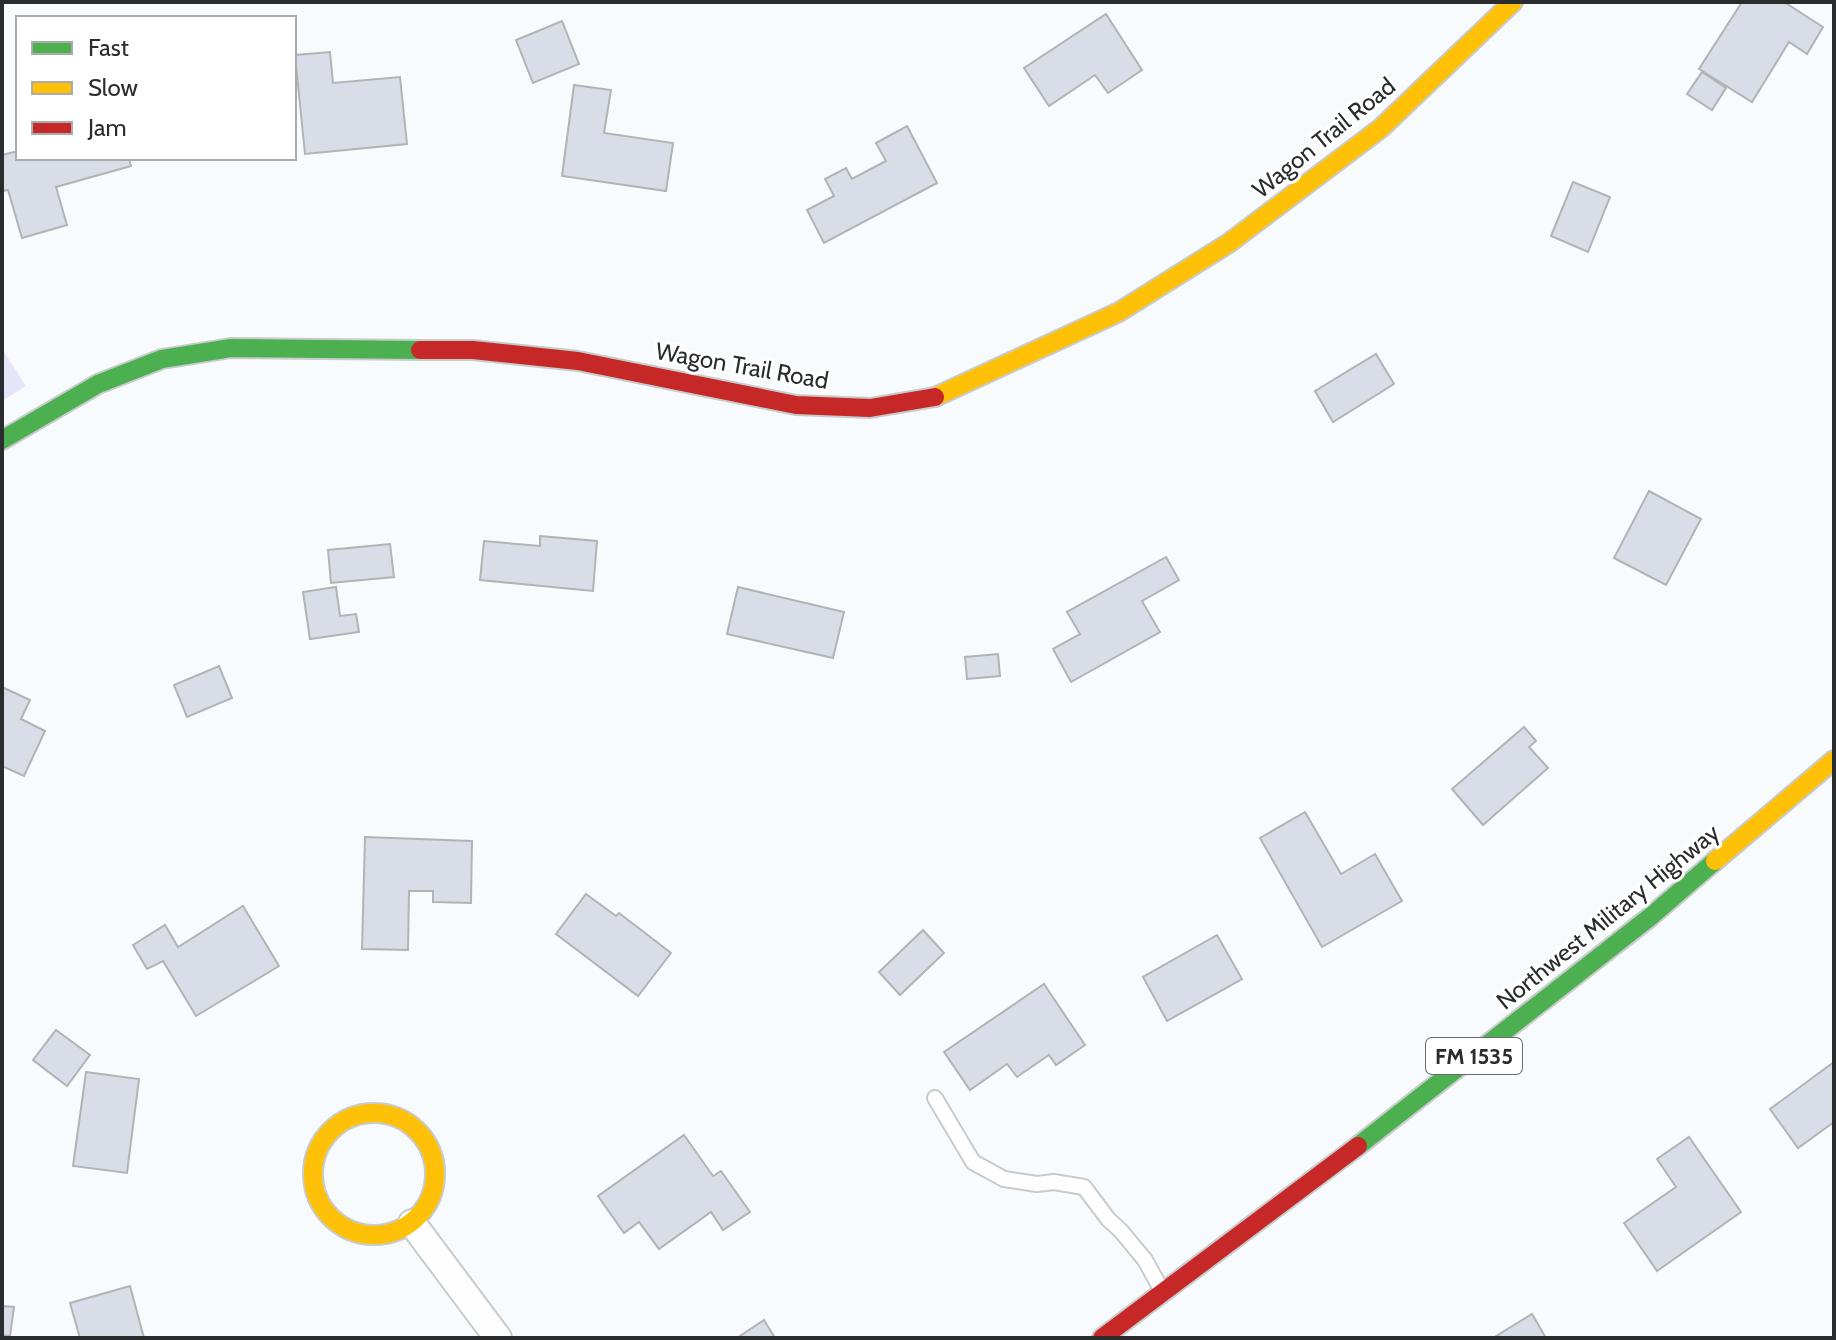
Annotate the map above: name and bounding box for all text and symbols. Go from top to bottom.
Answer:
legend [16,16,296,160]
text: Fast [88,33,129,62]
street label: Wagon Trail Road [1247,71,1401,204]
text: Slow [88,73,138,102]
text: Jam [87,113,126,142]
street label: Wagon Trail Road [653,336,831,395]
street label: Northwest Military Highway [1491,818,1725,1015]
road number: FM 1535 [1426,1038,1522,1074]

